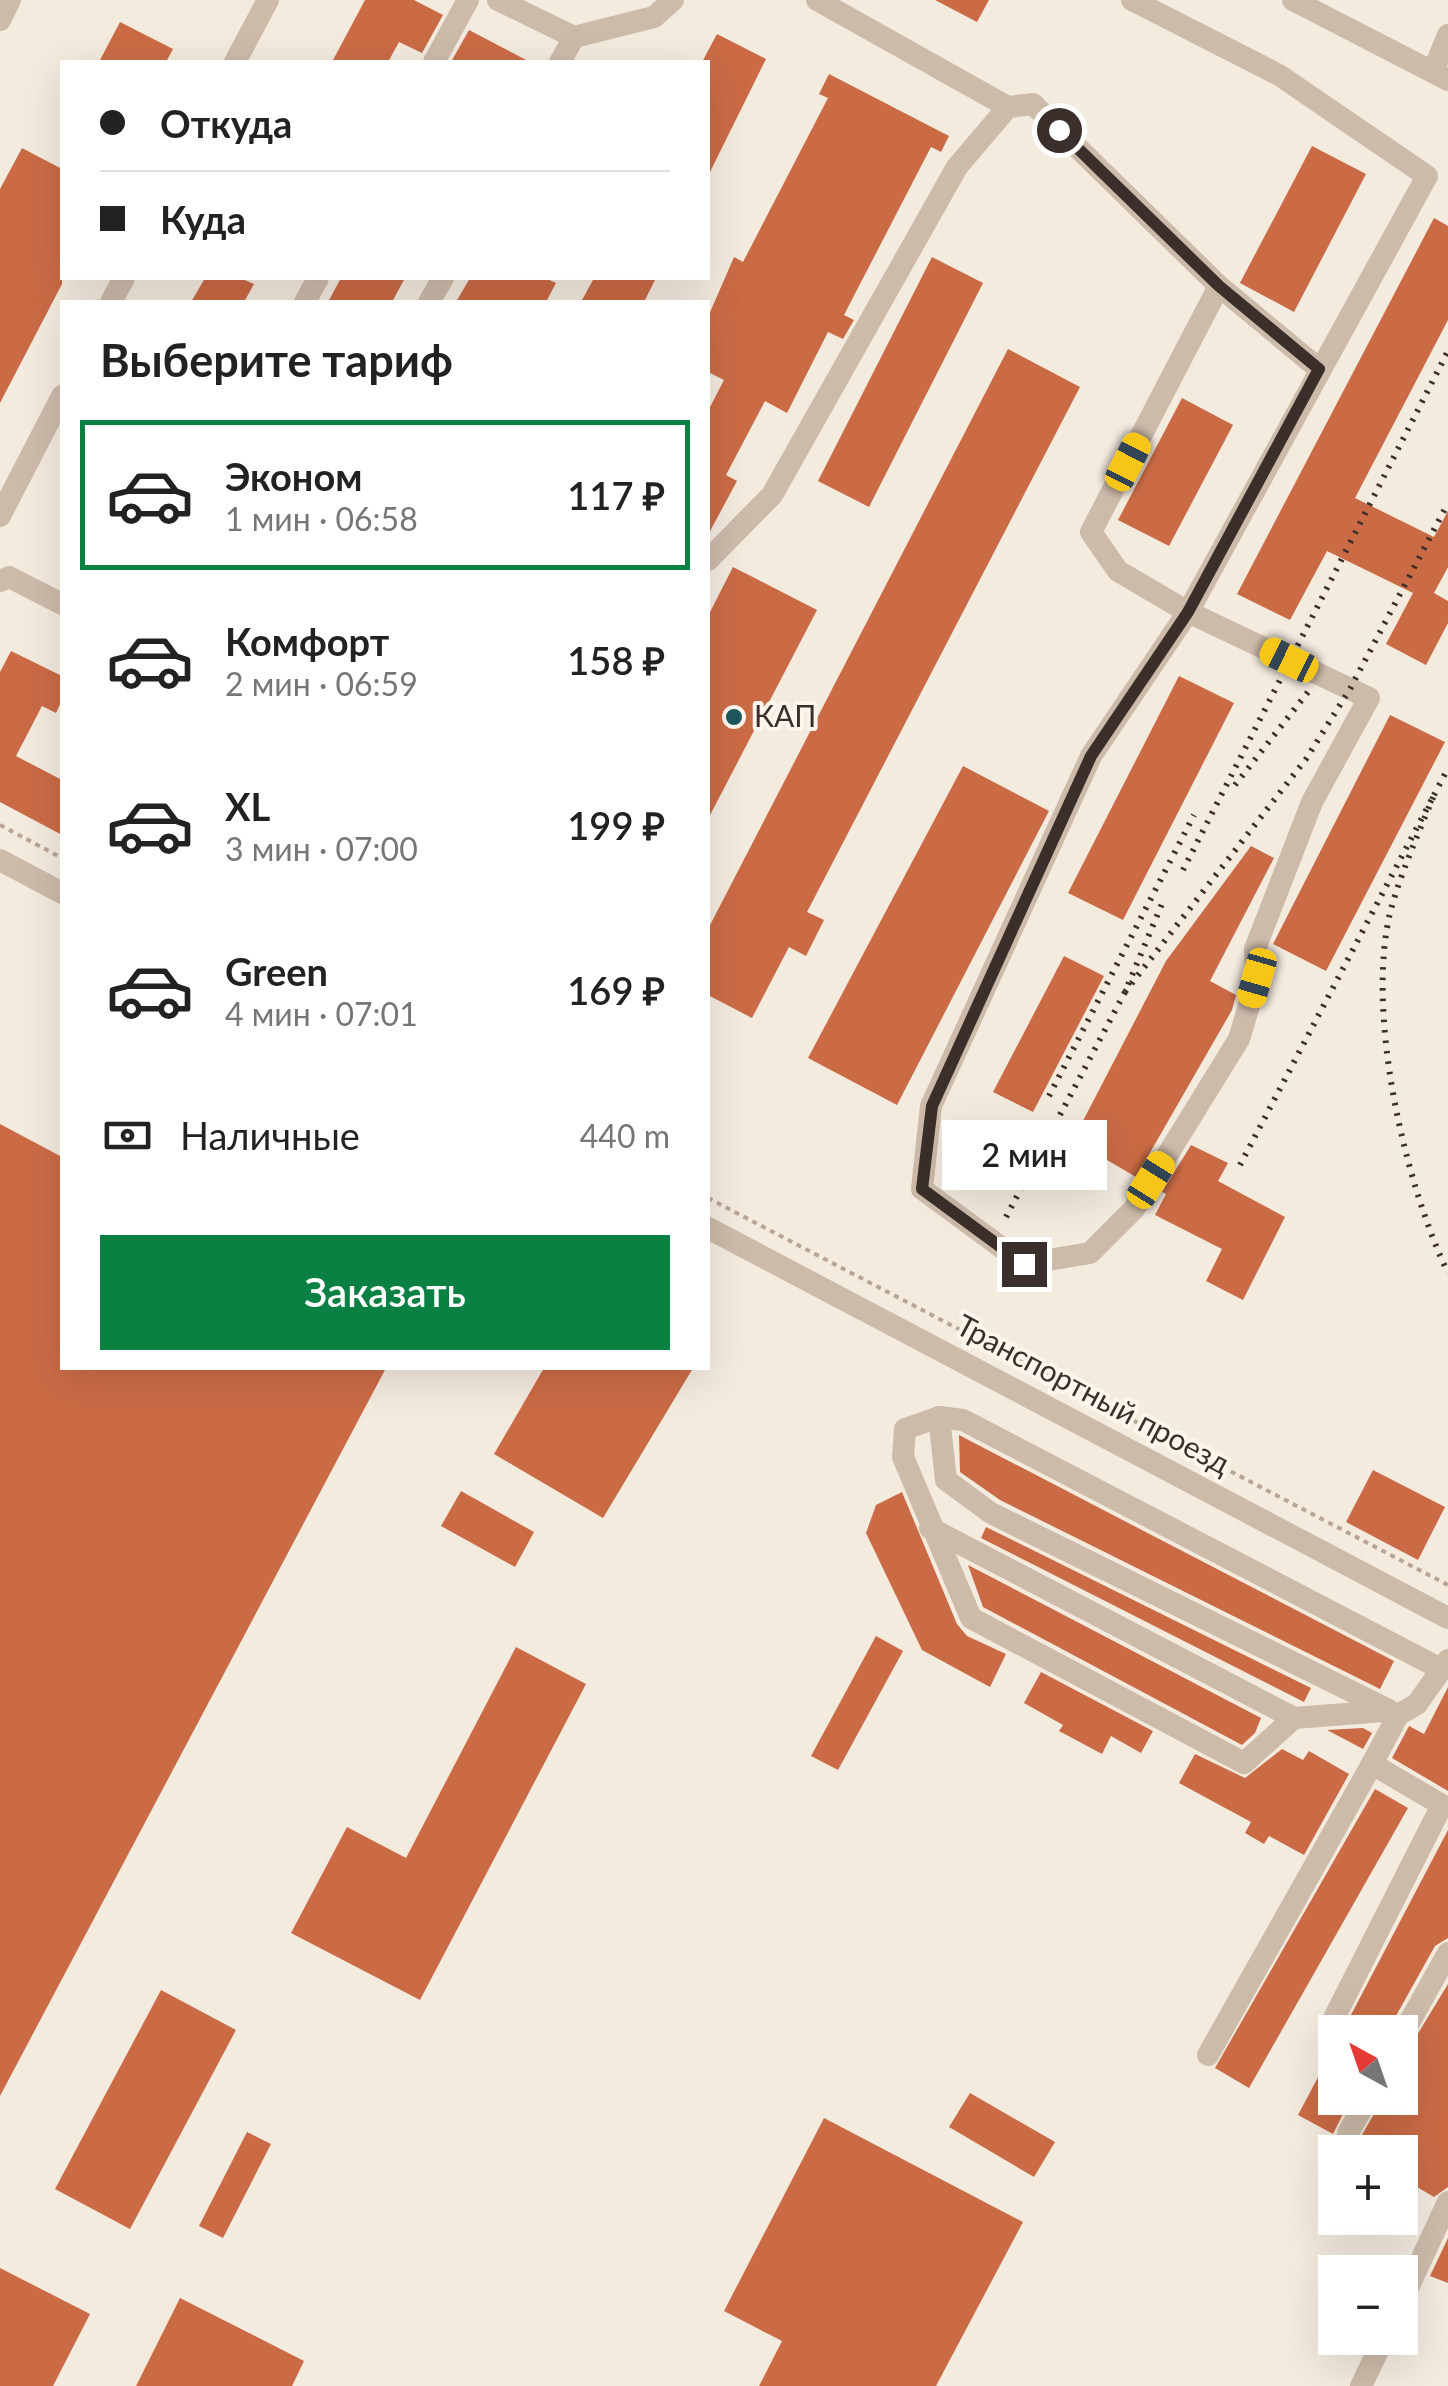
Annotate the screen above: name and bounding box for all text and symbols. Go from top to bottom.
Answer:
text: Откуда [160,100,292,146]
route start [1037,108,1082,153]
text: Куда [160,196,246,242]
text: Выберите тариф [100,333,453,387]
car [1101,428,1155,496]
icon: car [105,450,195,540]
text: Эконом [225,453,363,499]
text: 117 ₽ [567,472,665,518]
text: 1 мин · 06:58 [225,499,418,538]
icon: car [105,615,195,705]
text: Комфорт [225,618,389,664]
car [1255,633,1323,687]
text: 158 ₽ [567,637,665,683]
text: 2 мин · 06:59 [225,664,418,703]
place label: КАП [754,697,816,733]
marker: КАП [723,706,745,728]
icon: car [105,780,195,870]
text: XL [225,783,270,829]
text: 199 ₽ [567,802,665,848]
text: 3 мин · 07:00 [225,829,418,868]
icon: car [105,945,195,1035]
car [1234,945,1280,1011]
text: Green [225,948,328,994]
text: 169 ₽ [567,967,665,1013]
text: 4 мин · 07:01 [225,994,418,1033]
icon: cash [100,1108,155,1163]
text: Наличные [180,1112,360,1158]
text: 440 m [580,1116,670,1155]
callout: 2 мин [942,1119,1106,1189]
text: 2 мин [982,1135,1067,1174]
car [1122,1147,1180,1213]
button: Заказать [100,1235,670,1350]
route end [1002,1242,1047,1287]
street label: Транспортный проезд [951,1306,1237,1481]
north arrow [1318,2015,1418,2115]
map controls [1318,2015,1418,2355]
button: + [1318,2135,1418,2235]
button: − [1318,2255,1418,2355]

